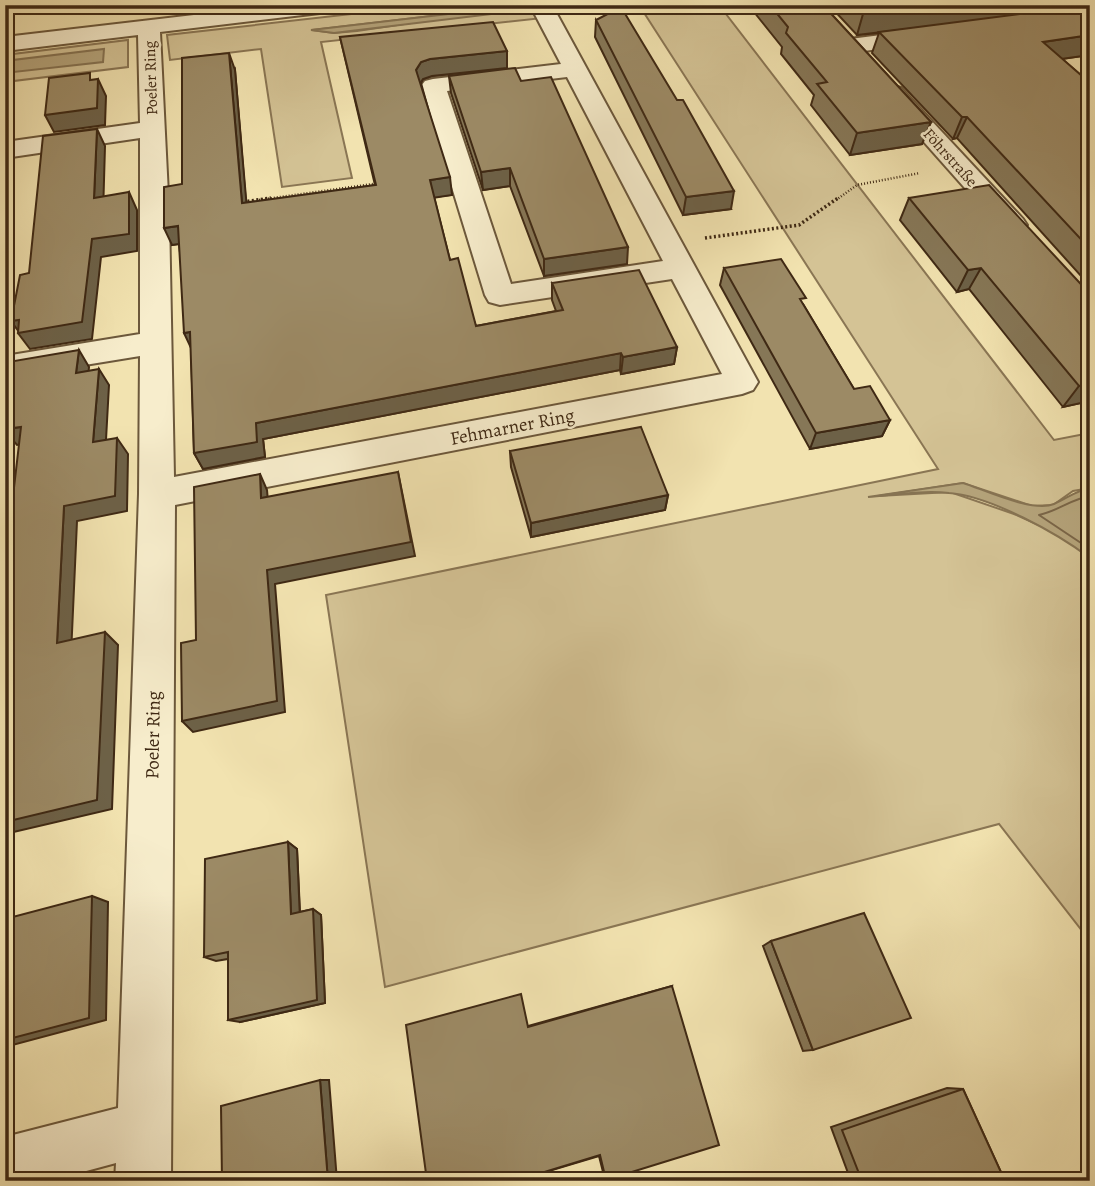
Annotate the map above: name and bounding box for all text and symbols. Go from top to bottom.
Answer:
street label: Poeler Ring [139,40,163,116]
street label: Föhrstraße [918,124,982,192]
street label: Fehmarner Ring [448,402,577,452]
street label: Poeler Ring [139,690,167,779]

